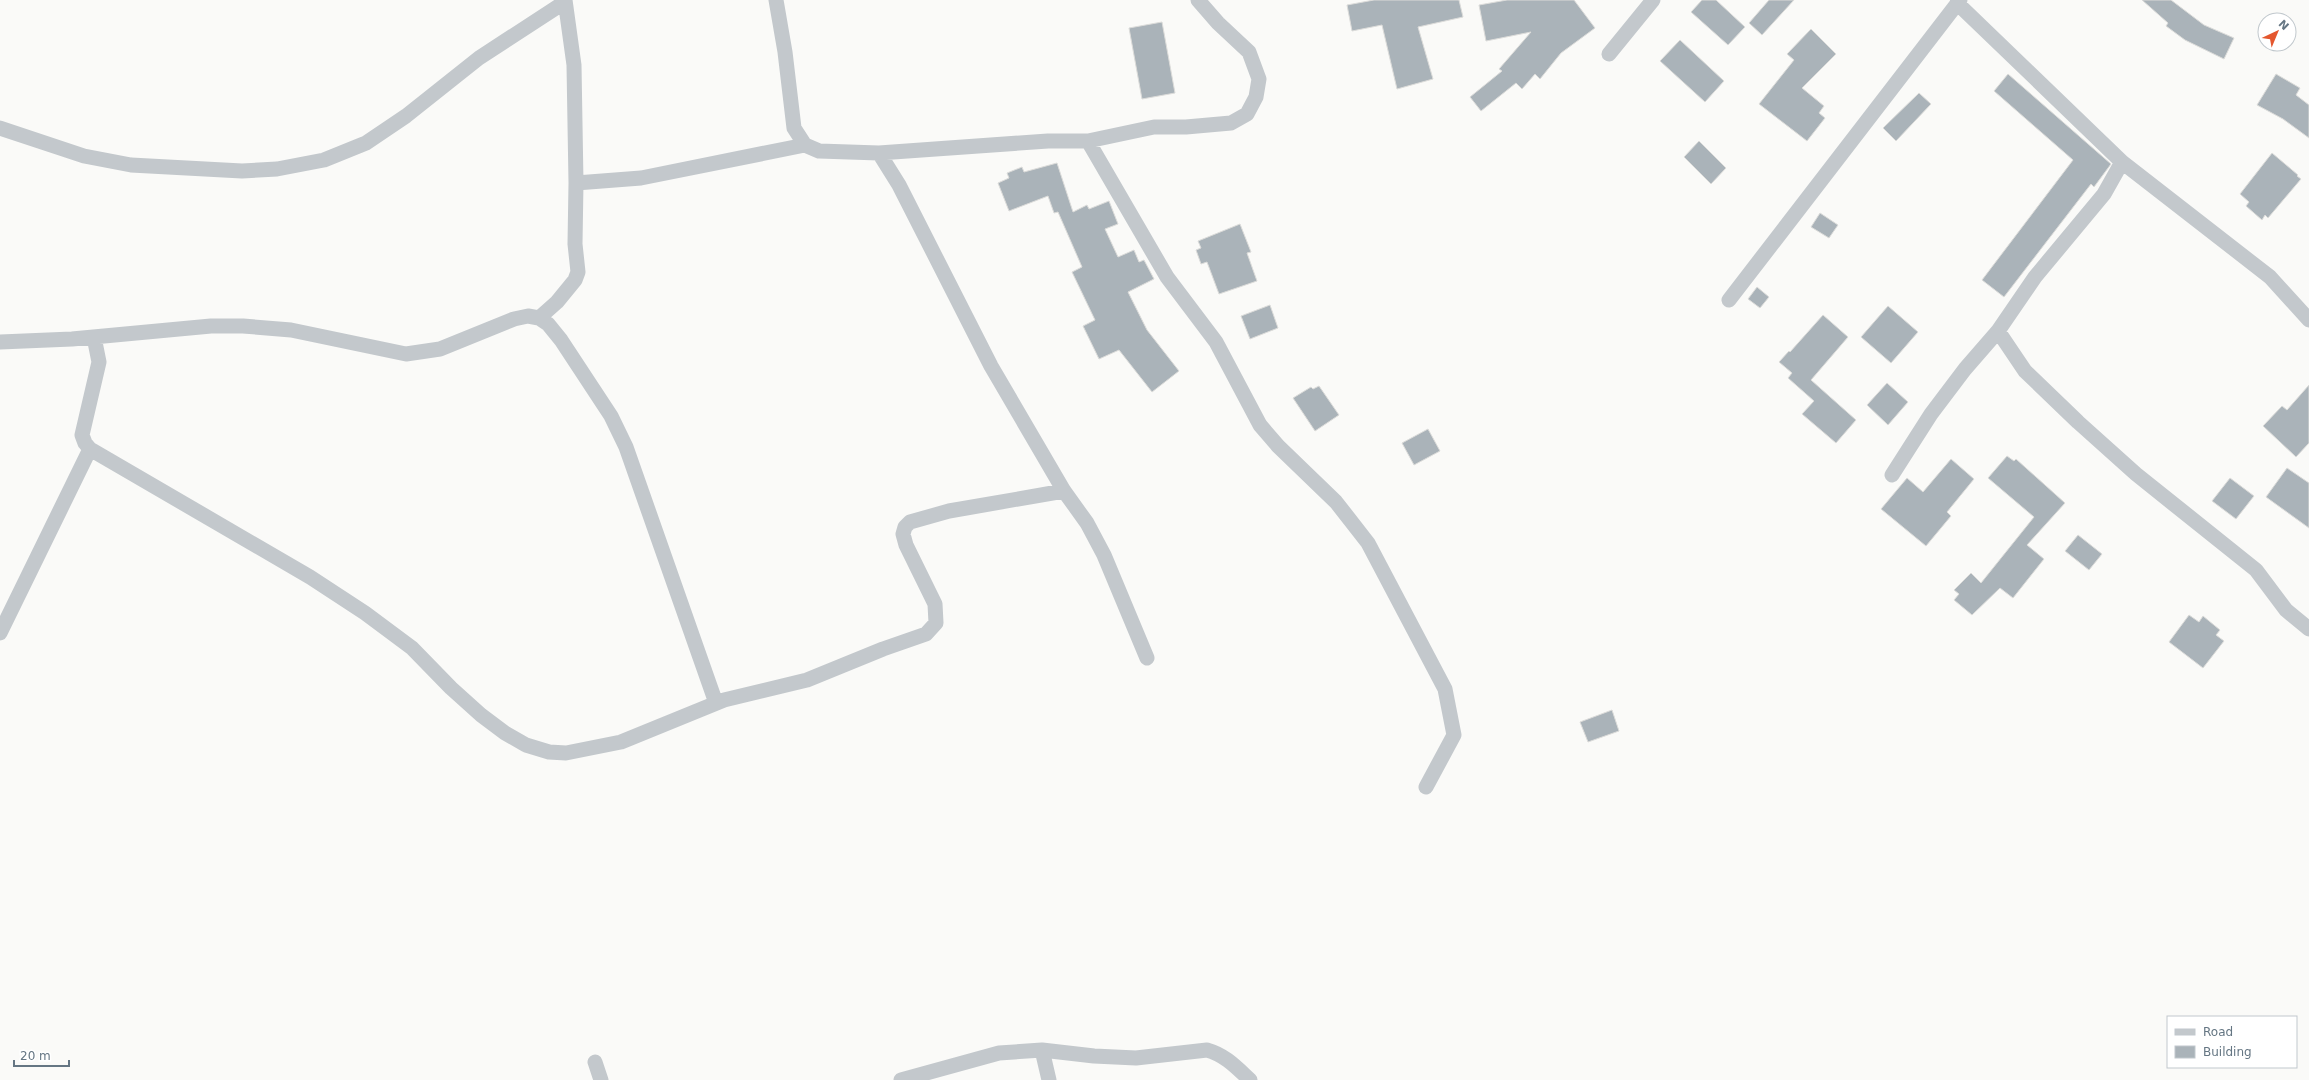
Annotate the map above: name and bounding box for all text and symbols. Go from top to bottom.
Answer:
north arrow [2257,12,2297,52]
text: N [2276,17,2291,33]
legend [2167,1016,2297,1068]
text: Road [2203,1025,2233,1039]
scale bar [14,1042,69,1068]
text: Building [2203,1045,2252,1059]
text: 20 m [20,1049,51,1063]

